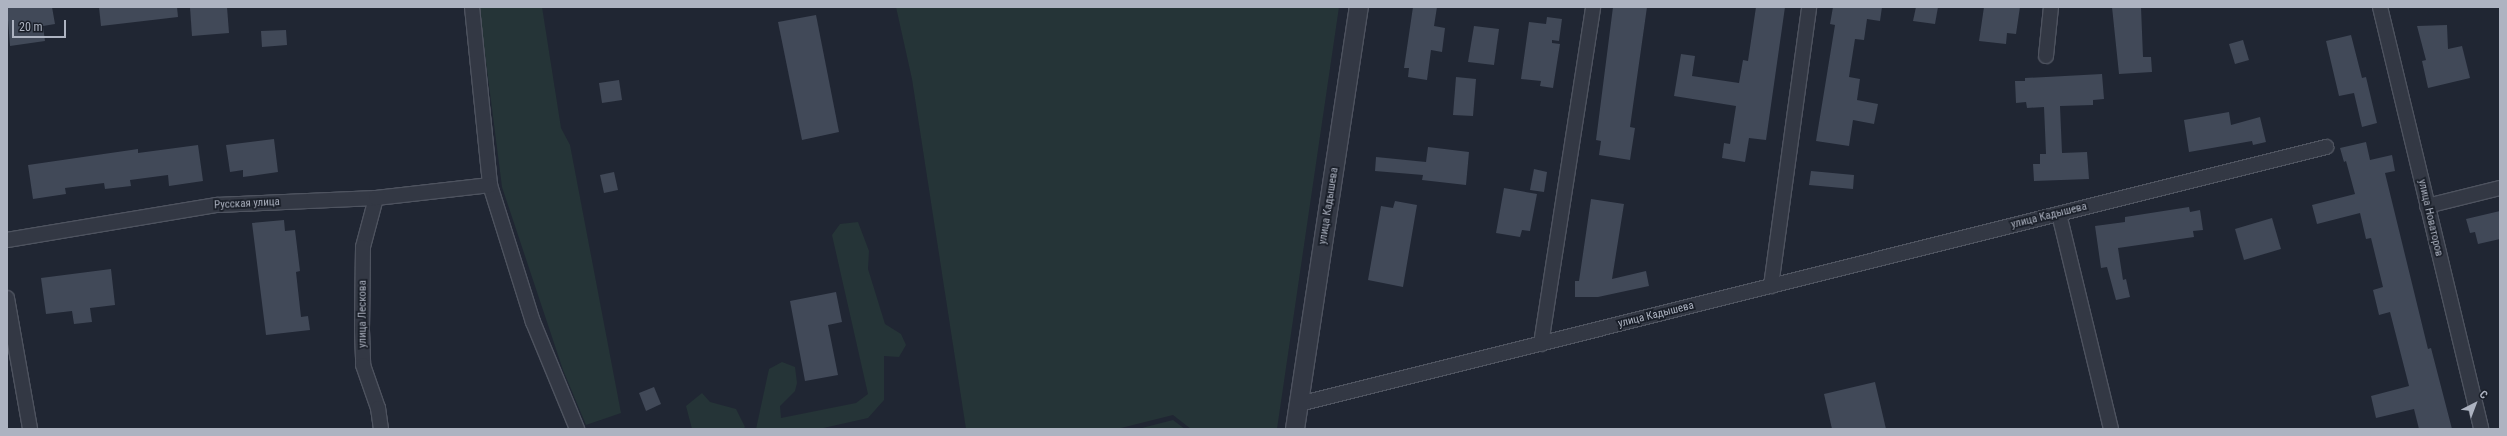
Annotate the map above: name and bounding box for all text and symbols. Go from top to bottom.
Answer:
scale bar [14,12,68,38]
text: 20 m [19,20,43,34]
street label: улица Кадышева [1316,167,1342,245]
street label: улица Новаторов [2415,178,2445,258]
street label: Русская улица [214,196,280,212]
street label: улица Кадышева [2010,200,2088,232]
street label: улица Лескова [356,280,370,348]
street label: улица Кадышева [1617,299,1695,331]
north arrow [2455,384,2495,424]
text: С [2477,388,2490,402]

